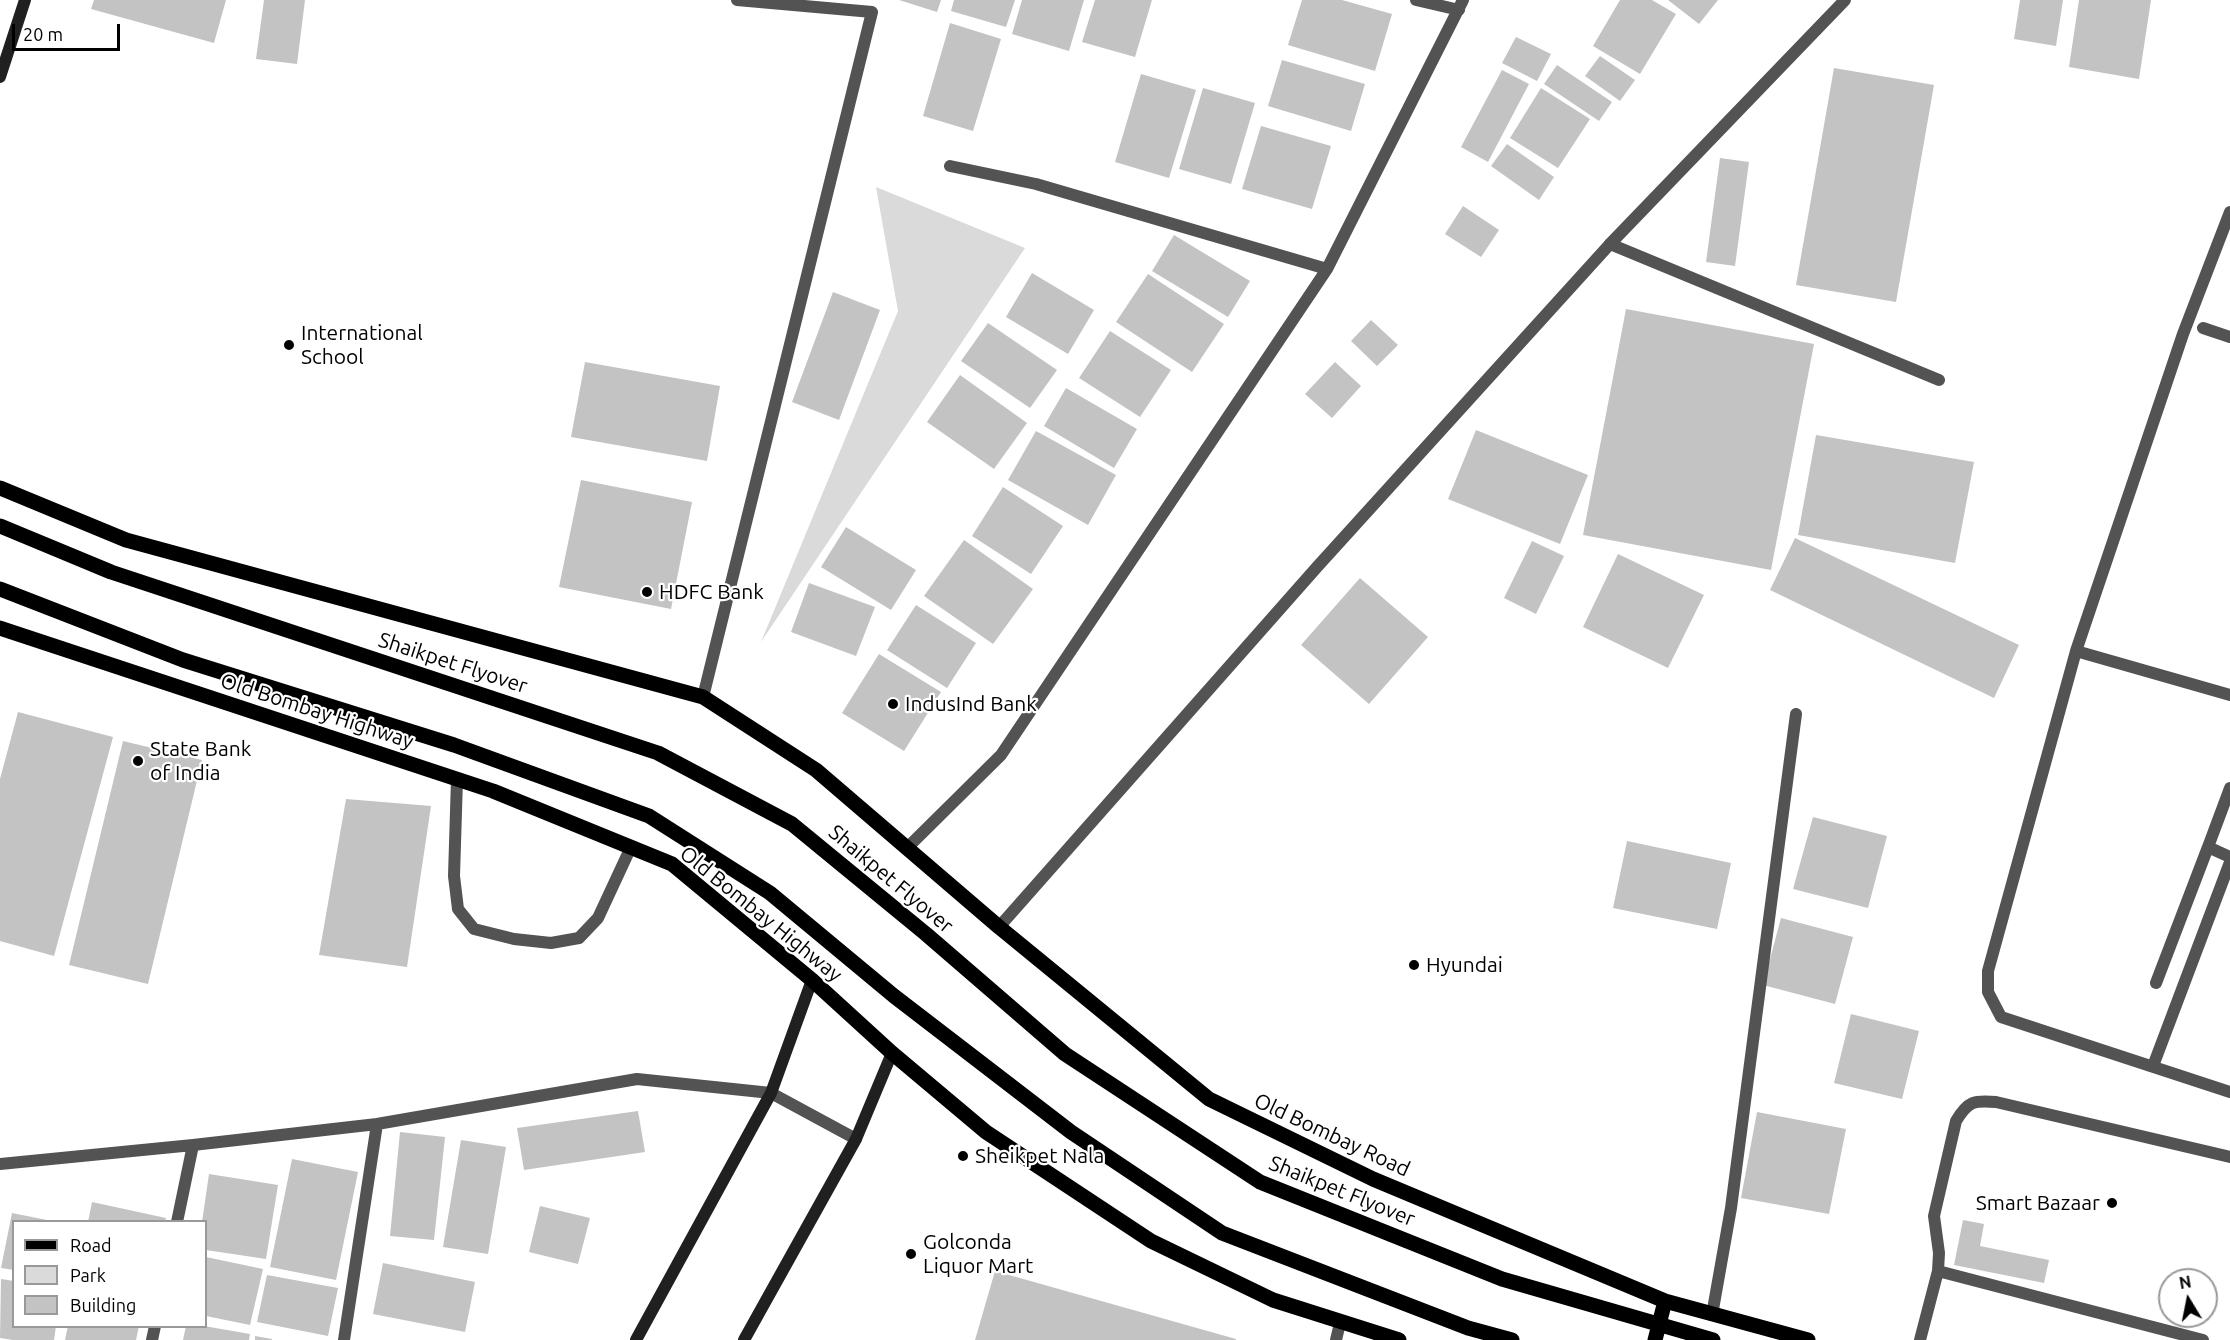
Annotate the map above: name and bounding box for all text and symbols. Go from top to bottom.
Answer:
scale bar [15,12,123,50]
text: 20 m [23,24,63,44]
place label: International School [301,320,423,370]
marker: International School [282,338,296,352]
place label: HDFC Bank [659,579,764,605]
marker: HDFC Bank [640,585,654,599]
street label: Shaikpet Flyover [375,627,531,699]
street label: Old Bombay Highway [217,668,417,754]
place label: IndusInd Bank [905,691,1037,717]
marker: IndusInd Bank [886,697,900,711]
place label: State Bank of India [150,736,251,786]
marker: State Bank of India [131,754,145,768]
street label: Shaikpet Flyover [824,820,958,938]
street label: Old Bombay Highway [675,841,847,987]
place label: Hyundai [1426,952,1503,978]
marker: Hyundai [1407,958,1421,972]
street label: Old Bombay Road [1250,1088,1414,1182]
place label: Sheikpet Nala [975,1143,1104,1169]
marker: Sheikpet Nala [956,1149,970,1163]
street label: Shaikpet Flyover [1265,1150,1419,1232]
place label: Smart Bazaar [1976,1190,2100,1216]
marker: Smart Bazaar [2105,1196,2119,1210]
legend [12,1220,207,1328]
place label: Golconda Liquor Mart [923,1229,1033,1279]
text: Road [70,1235,112,1255]
marker: Golconda Liquor Mart [904,1247,918,1261]
text: Park [70,1265,106,1285]
north arrow [2158,1268,2218,1328]
text: N [2178,1272,2193,1292]
text: Building [70,1295,136,1315]

